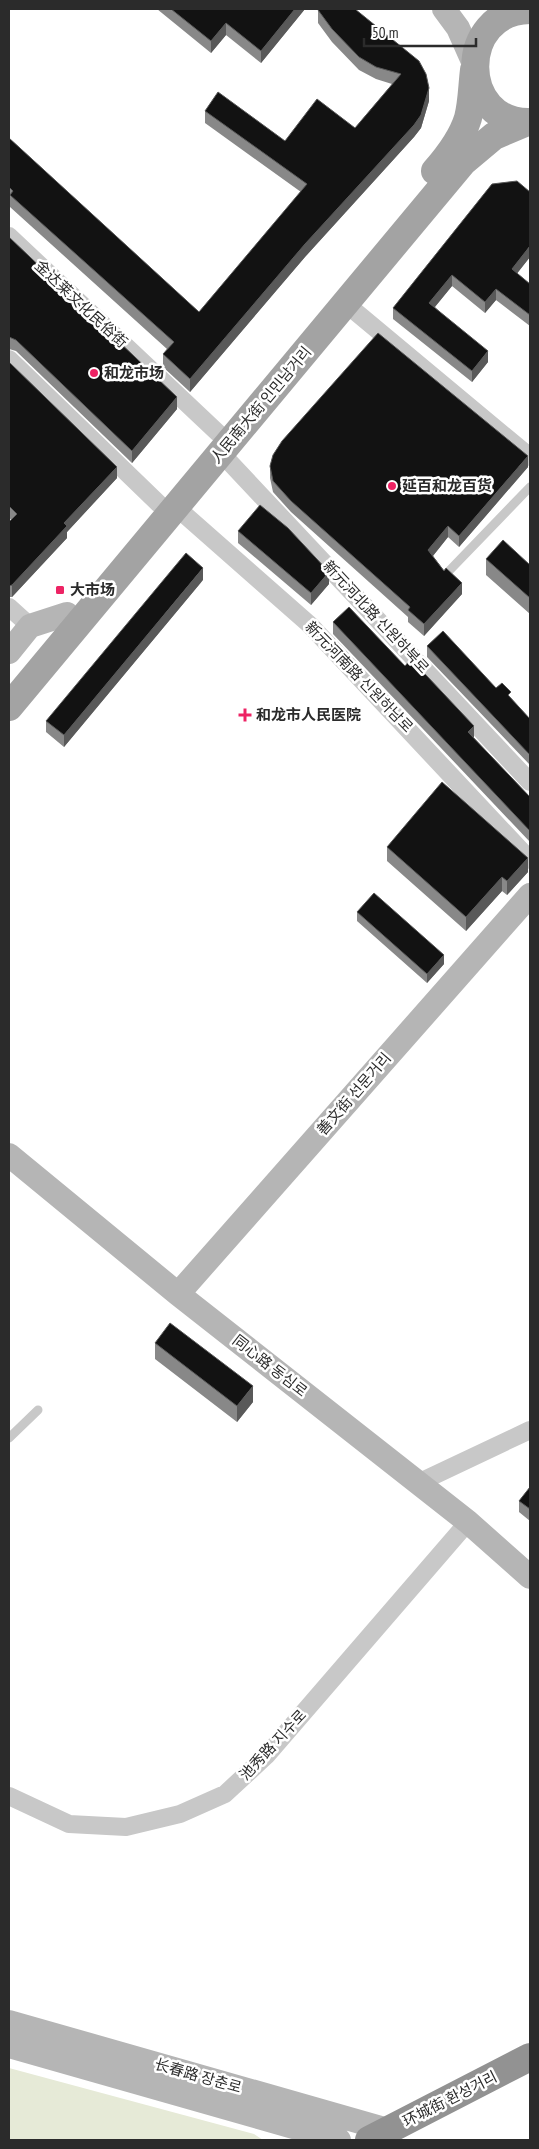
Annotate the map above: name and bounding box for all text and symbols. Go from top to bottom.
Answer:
scale bar [364,15,476,47]
text: 50 m [372,23,398,42]
street label: 金达莱文化民俗街 [31,256,132,352]
street label: 人民南大街 인민남거리 [206,342,315,467]
place label: 和龙市场 [104,363,164,382]
marker: 和龙市场 [88,367,100,379]
place label: 延百和龙百货 [402,476,492,495]
marker: 延百和龙百货 [386,480,398,492]
street label: 新元河北路 신원하북로 [319,556,434,677]
place label: 大市场 [70,580,115,599]
marker: 大市场 [54,584,66,596]
street label: 新元河南路 신원하남로 [301,617,417,736]
place label: 和龙市人民医院 [256,705,361,724]
marker: 和龙市人民医院 [238,708,252,722]
street label: 善文街 선문거리 [313,1048,395,1139]
street label: 同心路 동심로 [229,1331,311,1401]
street label: 池秀路 지수로 [235,1705,310,1784]
street label: 长春路 장춘로 [152,2054,244,2097]
street label: 环城街 환성거리 [399,2067,500,2130]

